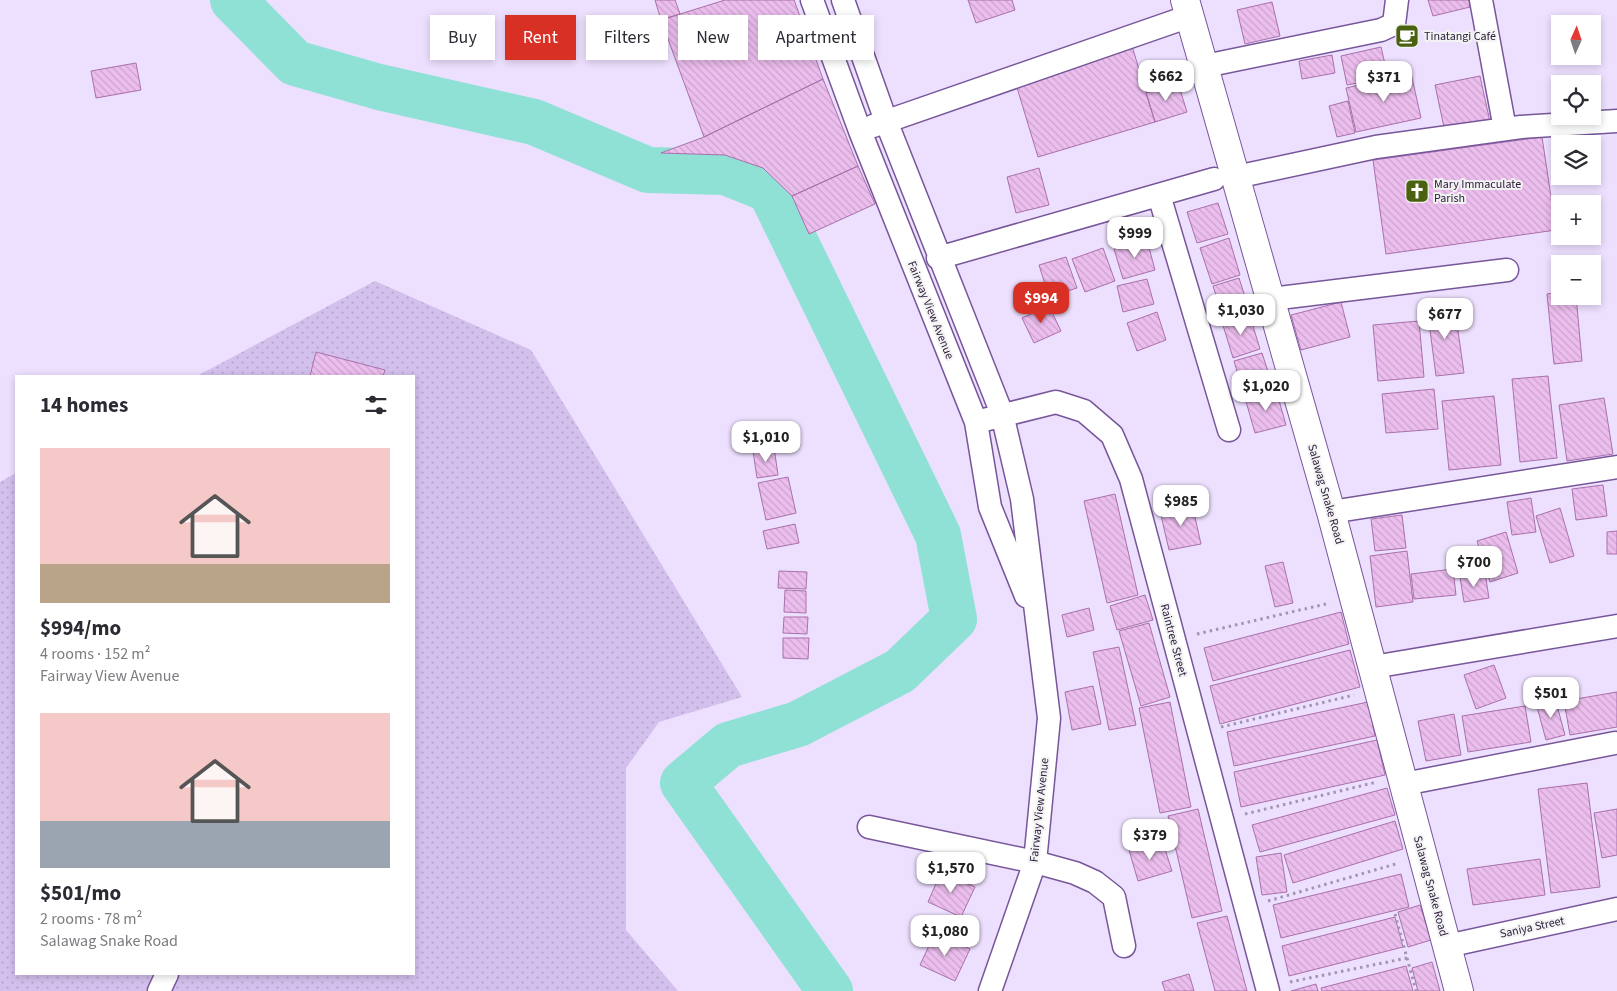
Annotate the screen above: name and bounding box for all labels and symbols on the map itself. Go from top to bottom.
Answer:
north arrow [1551,15,1601,65]
cafe icon: Tinatangi Café [1394,23,1420,49]
place label: Tinatangi Café [1424,28,1496,45]
pin: $662 [1136,59,1196,102]
pin: $371 [1354,61,1414,103]
place label: Mary Immaculate Parish [1434,176,1521,207]
church icon: Mary Immaculate Parish [1404,178,1430,204]
pin: $999 [1105,216,1165,259]
street label: Fairway View Avenue [903,258,958,362]
pin: $994 [1011,282,1071,324]
pin: $1,030 [1200,294,1282,336]
pin: $677 [1415,298,1475,340]
pin: $1,020 [1225,370,1307,412]
pin: $1,010 [725,420,807,463]
street label: Salawag Snake Road [1303,442,1348,546]
pin: $985 [1151,484,1211,527]
pin: $700 [1444,546,1504,588]
street label: Raintree Street [1156,602,1191,678]
pin: $501 [1521,676,1581,719]
street label: Fairway View Avenue [1026,757,1053,863]
pin: $379 [1120,818,1180,861]
street label: Salawag Snake Road [1409,834,1452,938]
pin: $1,570 [910,852,992,894]
street label: Saniya Street [1498,912,1566,943]
pin: $1,080 [904,914,986,957]

